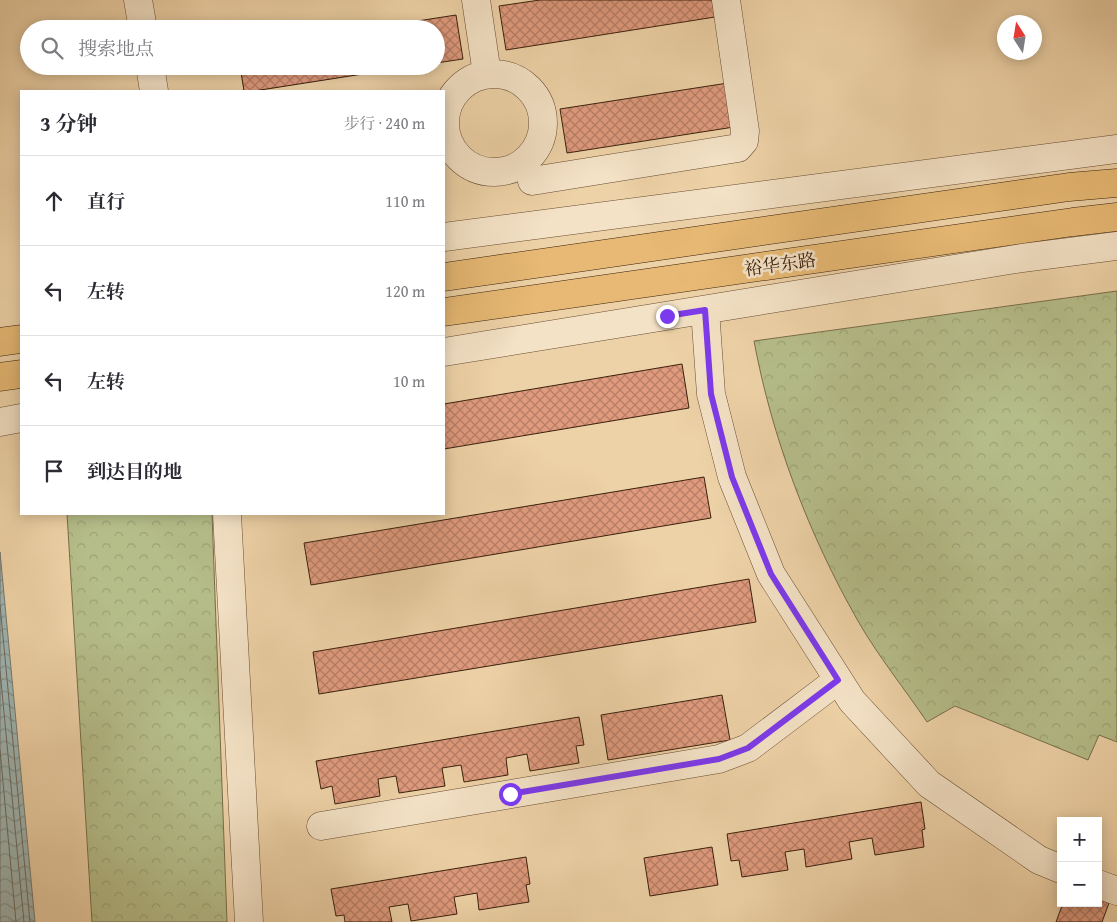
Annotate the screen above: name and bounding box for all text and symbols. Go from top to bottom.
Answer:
north arrow [997,15,1042,60]
search box [20,20,445,75]
icon: search [38,34,66,62]
text: 搜索地点 [78,34,154,62]
text: 3 分钟 [40,108,98,139]
text: 步行 · 240 m [344,111,425,135]
icon: ahead [40,187,68,215]
text: 直行 [87,187,125,215]
text: 110 m [385,189,425,213]
street label: 裕华东路 [742,246,818,282]
icon: left [40,277,68,305]
text: 左转 [87,277,125,305]
text: 120 m [385,279,425,303]
route end [656,305,679,328]
icon: left [40,367,68,395]
text: 左转 [87,367,125,395]
text: 10 m [393,369,425,393]
icon: arrive [40,457,68,485]
text: 到达目的地 [87,457,182,485]
route start [499,783,522,806]
map controls [1057,817,1102,907]
button: + [1057,817,1102,862]
button: − [1057,862,1102,907]

